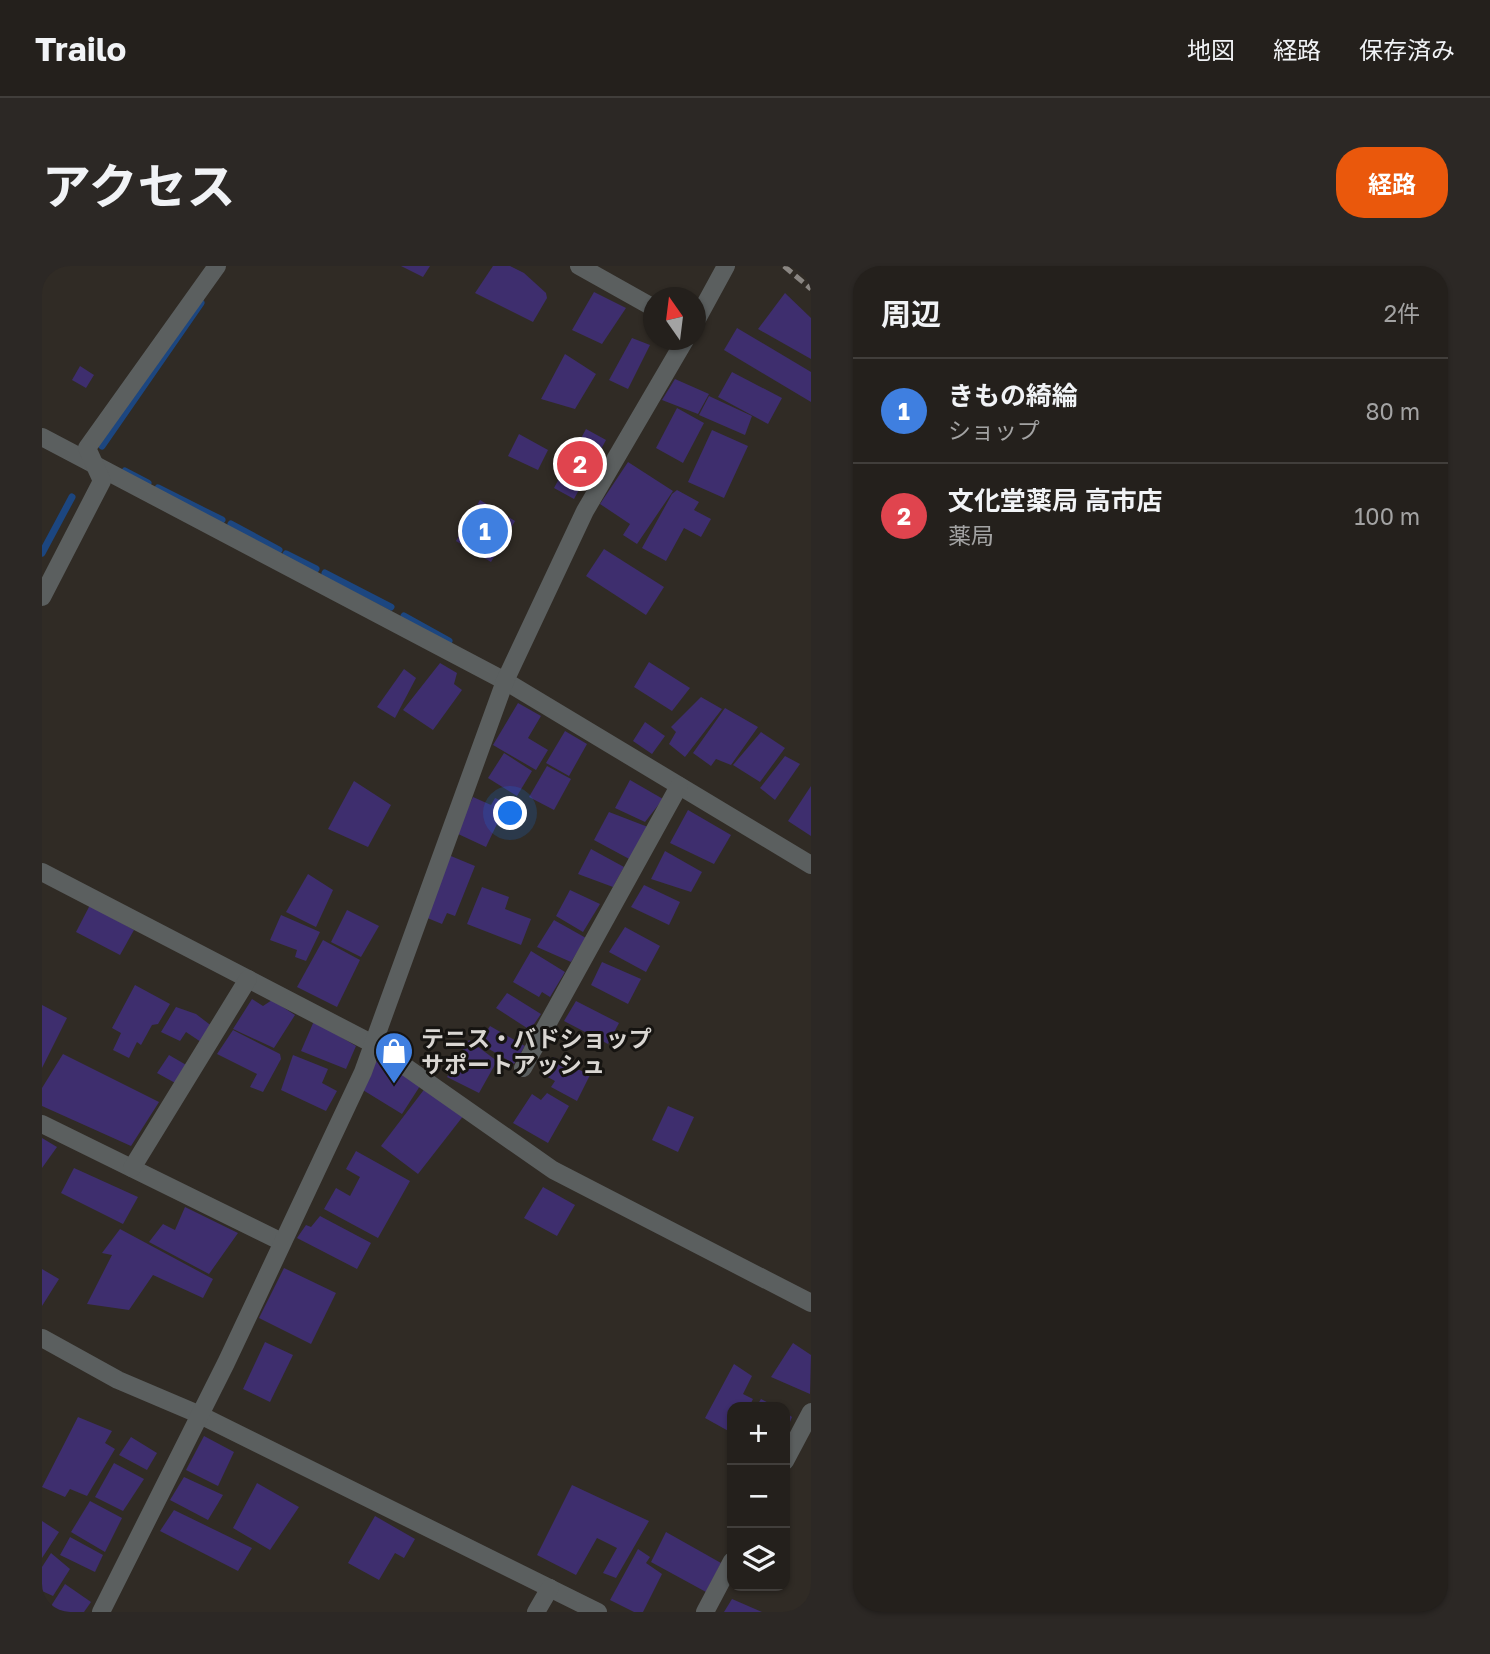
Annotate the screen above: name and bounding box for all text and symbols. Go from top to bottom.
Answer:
text: Trailo [35,29,126,68]
text: 地図 [1187,35,1235,64]
text: 経路 [1273,35,1321,64]
text: 保存済み [1359,35,1455,64]
button: 経路 [1336,147,1448,218]
text: アクセス [42,156,236,215]
north arrow [643,287,706,350]
text: 周辺 [881,296,941,332]
text: 2件 [1384,299,1420,327]
text: きもの綺綸 [948,380,1078,411]
text: 1 [898,397,910,425]
text: 80 m [1366,397,1420,425]
text: ショップ [948,416,1040,444]
pin: 2 [557,438,603,490]
text: 文化堂薬局 高市店 [948,485,1163,516]
text: 2 [897,502,911,530]
text: 100 m [1354,502,1420,530]
pin: 1 [462,505,508,557]
text: 薬局 [948,521,994,549]
your location [493,796,527,830]
place label: テニス・バドショップ サポートアッシュ [421,1024,652,1078]
shop icon: テニス・バドショップ サポートアッシュ [373,1030,415,1085]
map controls [727,1402,790,1591]
button: + [727,1402,790,1465]
button: − [727,1465,790,1528]
button: layers [727,1528,790,1591]

